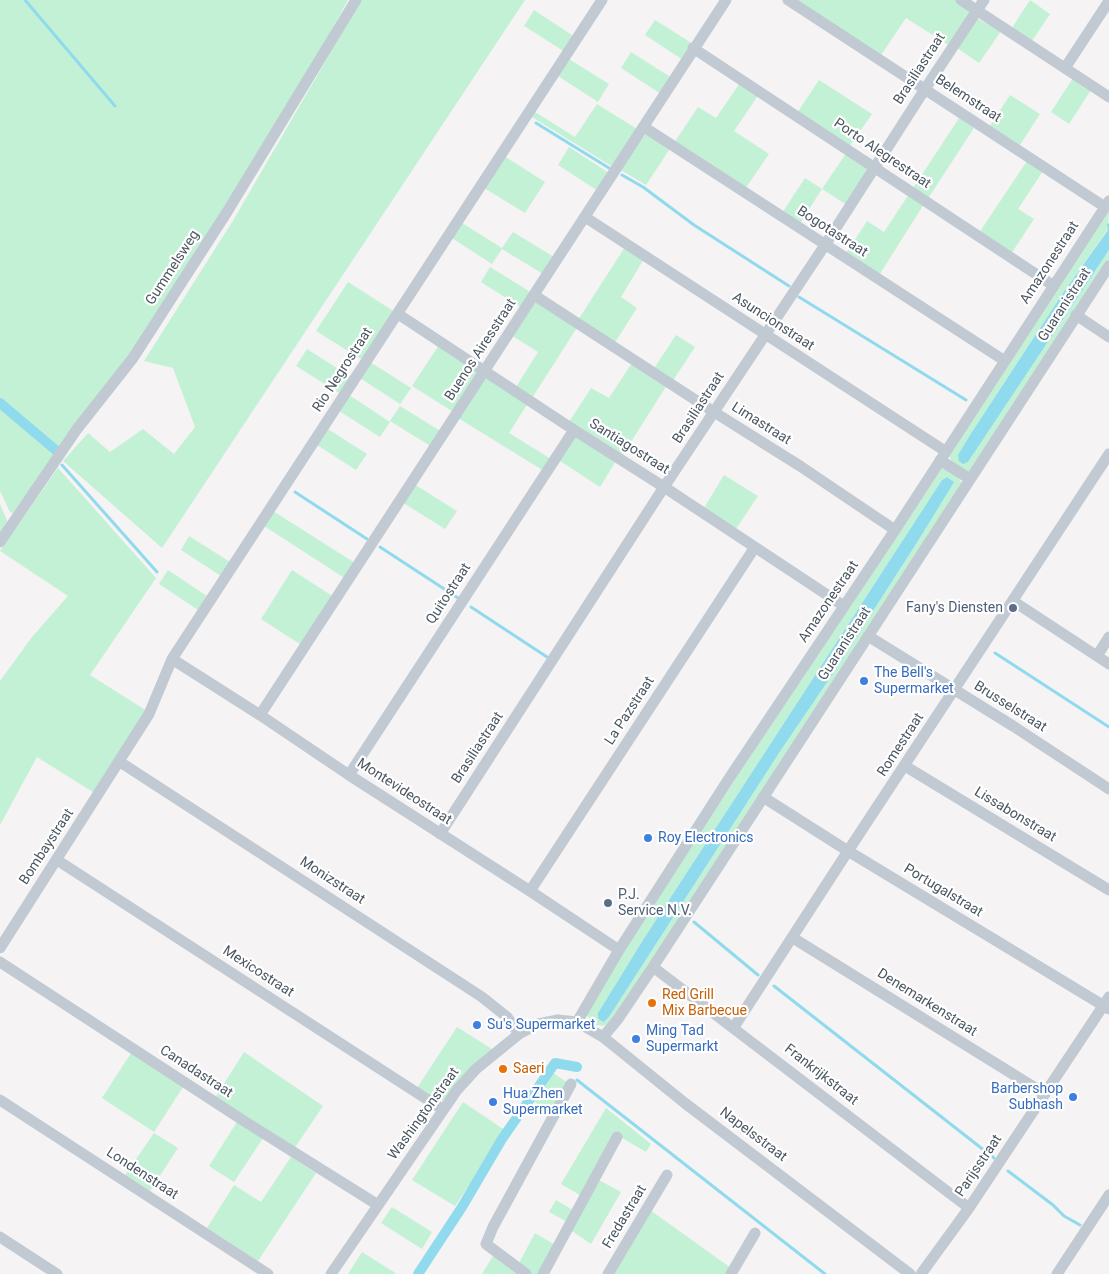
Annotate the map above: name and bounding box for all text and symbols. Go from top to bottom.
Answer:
street label: Brasiliastraat [891,30,949,108]
street label: Belemstraat [932,71,1004,127]
street label: Porto Alegrestraat [830,115,934,193]
street label: Bogotastraat [794,203,870,261]
street label: Amazonestraat [1017,219,1083,307]
street label: Gummelsweg [143,228,203,308]
street label: Guaranistraat [1035,265,1095,345]
street label: Asuncionstraat [729,289,817,355]
street label: Buenos Airesstraat [442,296,520,404]
street label: Rio Negrostraat [309,325,377,415]
street label: Brasiliastraat [670,369,728,447]
street label: Limastraat [728,399,794,449]
street label: Santiagostraat [586,416,672,478]
street label: Amazonestraat [795,558,863,646]
street label: Quitostraat [423,560,475,628]
place label: Fany's Diensten [906,600,1003,616]
marker: Fany's Diensten [1007,602,1019,614]
street label: Guaranistraat [815,604,875,684]
place label: The Bell's Supermarket [874,665,954,698]
street label: La Pazstraat [602,674,658,748]
marker: The Bell's Supermarket [858,675,870,687]
street label: Brusselstraat [971,678,1049,736]
street label: Brasiliastraat [449,709,507,787]
street label: Romestraat [874,710,928,780]
street label: Montevideostraat [354,755,454,829]
street label: Lissabonstraat [971,784,1059,846]
street label: Bombaystraat [16,806,78,888]
place label: Roy Electronics [658,830,754,846]
marker: Roy Electronics [642,832,654,844]
street label: Monizstraat [296,854,368,908]
street label: Portugalstraat [900,861,986,921]
place label: P.J. Service N.V. [618,887,692,920]
marker: P.J. Service N.V. [602,897,614,909]
street label: Mexicostraat [219,943,297,1001]
street label: Denemarkenstraat [874,966,980,1040]
place label: Red Grill Mix Barbecue [662,987,747,1020]
marker: Red Grill Mix Barbecue [646,997,658,1009]
place label: Su's Supermarket [487,1017,595,1033]
marker: Su's Supermarket [471,1019,483,1031]
place label: Ming Tad Supermarkt [646,1023,718,1056]
marker: Ming Tad Supermarkt [630,1033,642,1045]
street label: Frankrijkstraat [781,1041,861,1109]
street label: Canadastraat [156,1042,236,1102]
place label: Saeri [513,1061,544,1077]
marker: Saeri [497,1063,509,1075]
street label: Washingtonstraat [385,1065,463,1163]
place label: Barbershop Subhash [991,1081,1063,1114]
place label: Hua Zhen Supermarket [503,1086,583,1118]
marker: Barbershop Subhash [1067,1091,1079,1103]
marker: Hua Zhen Supermarket [487,1096,499,1108]
street label: Napelsstraat [716,1104,790,1166]
street label: Parijsstraat [952,1132,1006,1200]
street label: Londenstraat [103,1145,181,1203]
street label: Fredastraat [599,1182,651,1252]

